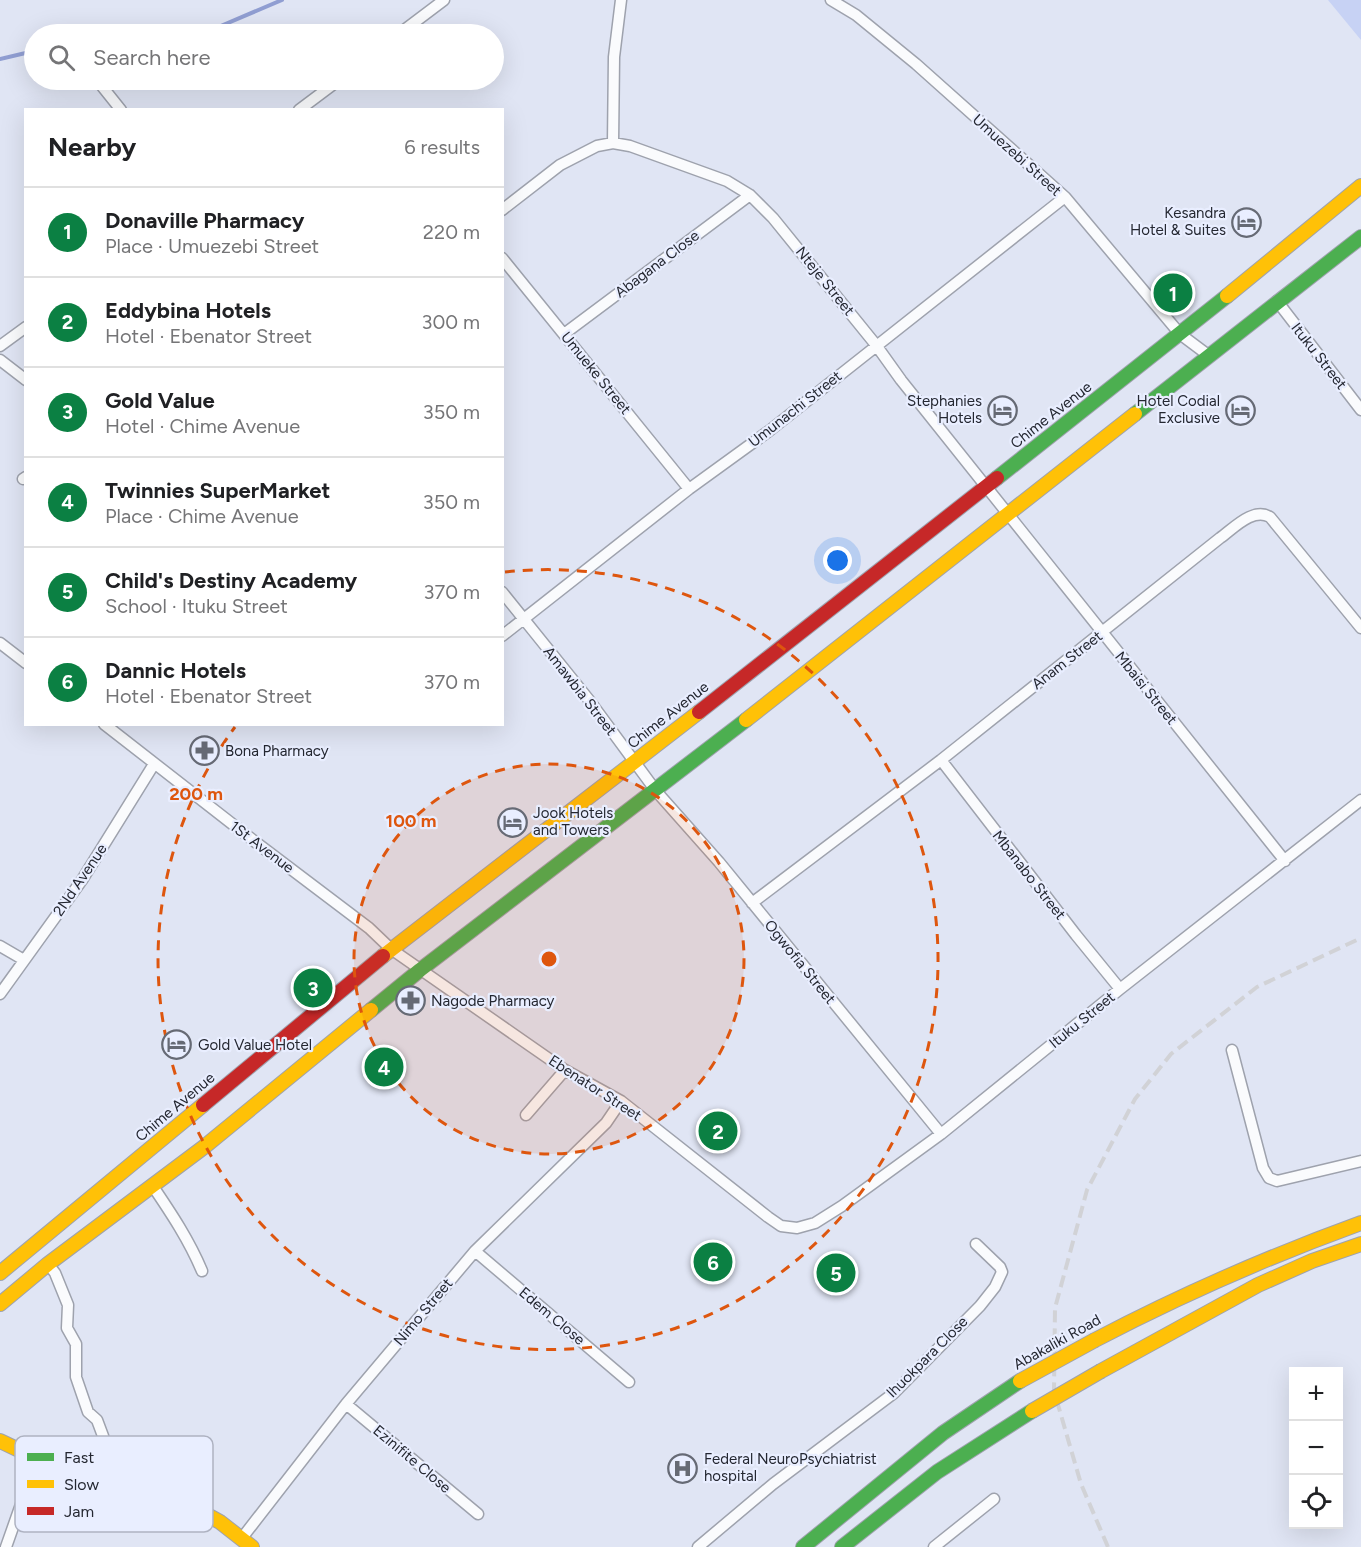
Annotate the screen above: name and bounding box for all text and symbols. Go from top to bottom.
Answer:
search box [24,24,504,90]
icon: search [45,41,78,74]
text: Search here [93,44,211,71]
street label: Umuezebi Street [969,110,1065,200]
text: Nearby [48,131,136,163]
text: 6 results [404,135,480,159]
place label: Kesandra Hotel & Suites [1130,204,1226,239]
hotel icon: Kesandra Hotel & Suites [1231,206,1263,238]
text: Donaville Pharmacy [105,207,304,234]
text: 1 [63,220,72,244]
text: 220 m [423,220,480,244]
street label: Abagana Close [611,226,703,302]
text: Place · Umuezebi Street [105,234,319,258]
street label: Nteje Street [792,243,858,319]
pin: 1 [1154,270,1192,316]
text: Eddybina Hotels [105,297,271,324]
text: 2 [62,310,73,334]
text: 300 m [422,310,480,334]
street label: Ituku Street [1287,319,1351,393]
text: Hotel · Ebenator Street [105,324,312,348]
street label: Umueke Street [557,328,635,418]
street label: Umunachi Street [745,367,845,451]
street label: Chime Avenue [1007,378,1095,452]
text: Gold Value [105,387,215,414]
place label: Stephanies Hotels [907,392,982,427]
place label: Hotel Codial Exclusive [1136,392,1220,427]
hotel icon: Stephanies Hotels [987,394,1019,426]
hotel icon: Hotel Codial Exclusive [1225,394,1257,426]
text: 3 [62,400,73,424]
text: 350 m [423,400,480,424]
text: Hotel · Chime Avenue [105,414,300,438]
text: Twinnies SuperMarket [105,477,330,504]
text: 4 [61,490,74,514]
text: 350 m [423,490,480,514]
text: Place · Chime Avenue [105,504,299,528]
your location [823,546,852,575]
text: Child's Destiny Academy [105,567,357,594]
text: 5 [62,580,73,604]
text: 370 m [424,580,480,604]
text: School · Ituku Street [105,594,288,618]
street label: Anam Street [1028,627,1106,693]
street label: Amawbia Street [540,643,620,739]
street label: Mbaisi Street [1111,648,1181,728]
text: Dannic Hotels [105,657,246,684]
text: 6 [62,670,73,694]
text: 370 m [424,670,480,694]
street label: Chime Avenue [624,678,712,752]
text: Hotel · Ebenator Street [105,684,312,708]
pharmacy icon: Bona Pharmacy [188,735,220,767]
place label: Bona Pharmacy [225,742,329,760]
text: 200 m [169,783,223,805]
place label: Jook Hotels and Towers [533,804,613,839]
hotel icon: Jook Hotels and Towers [496,806,528,838]
text: 100 m [386,810,436,832]
street label: 1St Avenue [226,817,298,877]
street label: Mbanabo Street [989,827,1070,923]
street label: 2Nd Avenue [49,840,111,920]
street label: Ogwofia Street [761,916,840,1008]
centre of rings [539,949,559,969]
pin: 3 [294,966,332,1010]
pharmacy icon: Nagode Pharmacy [394,985,426,1017]
street label: Ituku Street [1045,988,1119,1052]
place label: Nagode Pharmacy [431,992,555,1010]
hotel icon: Gold Value Hotel [161,1029,193,1061]
place label: Gold Value Hotel [198,1036,312,1054]
pin: 4 [364,1044,404,1090]
street label: Ebenator Street [545,1051,645,1125]
street label: Chime Avenue [132,1069,218,1145]
pin: 2 [698,1108,738,1154]
pin: 6 [694,1240,732,1284]
pin: 5 [816,1250,856,1296]
street label: Nimo Street [390,1274,457,1349]
street label: Edem Close [515,1283,589,1349]
street label: Abakaliki Road [1010,1311,1104,1373]
street label: Ihuokpara Close [883,1313,971,1401]
map controls [1289,1367,1343,1529]
button: + [1289,1367,1343,1421]
street label: Ezinifite Close [369,1421,455,1497]
button: − [1289,1421,1343,1475]
legend [15,1436,213,1532]
text: Fast [64,1448,94,1467]
place label: Federal NeuroPsychiatrist hospital [704,1450,877,1485]
hospital icon: Federal NeuroPsychiatrist hospital [667,1452,699,1484]
text: Slow [64,1475,99,1494]
button: locate [1289,1475,1343,1529]
text: Jam [64,1502,94,1521]

